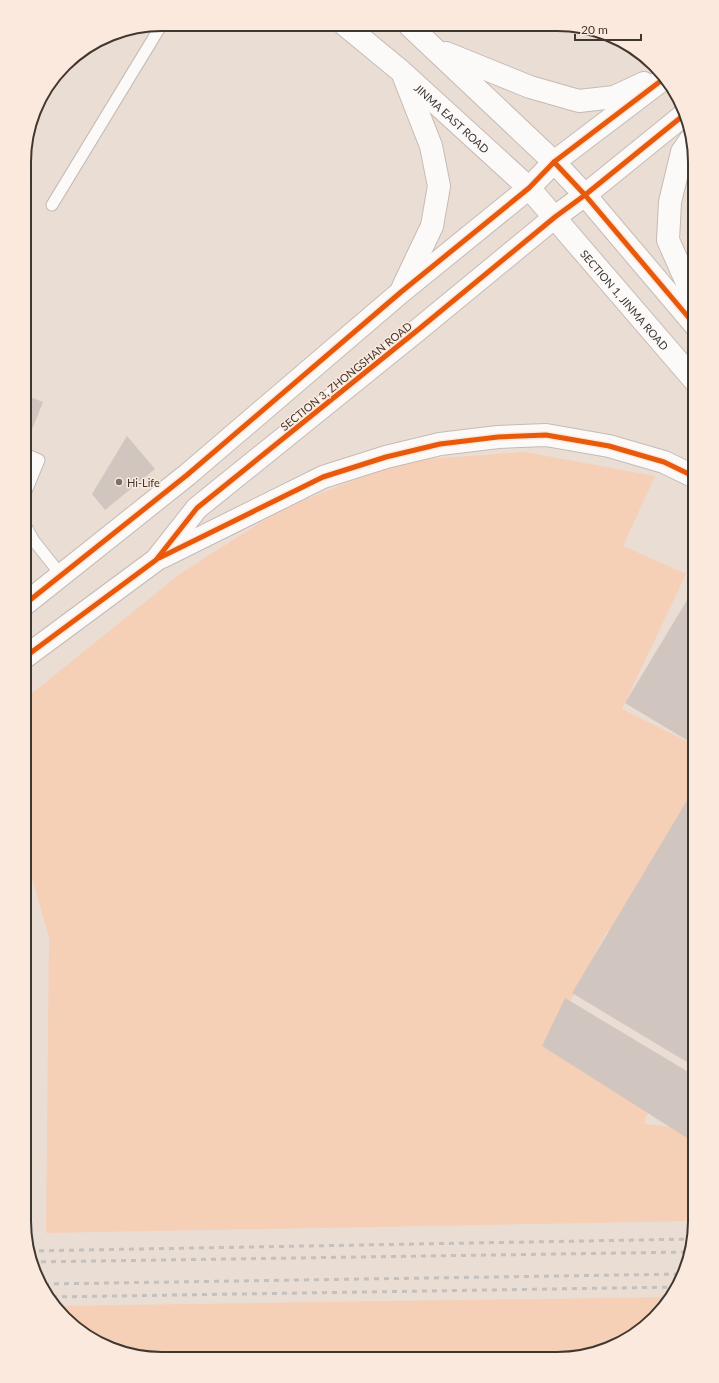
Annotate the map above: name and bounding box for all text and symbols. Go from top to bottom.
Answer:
scale bar [575,16,641,42]
text: 20 m [581,22,608,37]
street label: JINMA EAST ROAD [412,81,492,155]
street label: SECTION 1, JINMA ROAD [578,247,672,352]
street label: SECTION 3, ZHONGSHAN ROAD [278,319,414,433]
place label: Hi-Life [127,476,160,489]
marker: Hi-Life [114,477,124,487]

